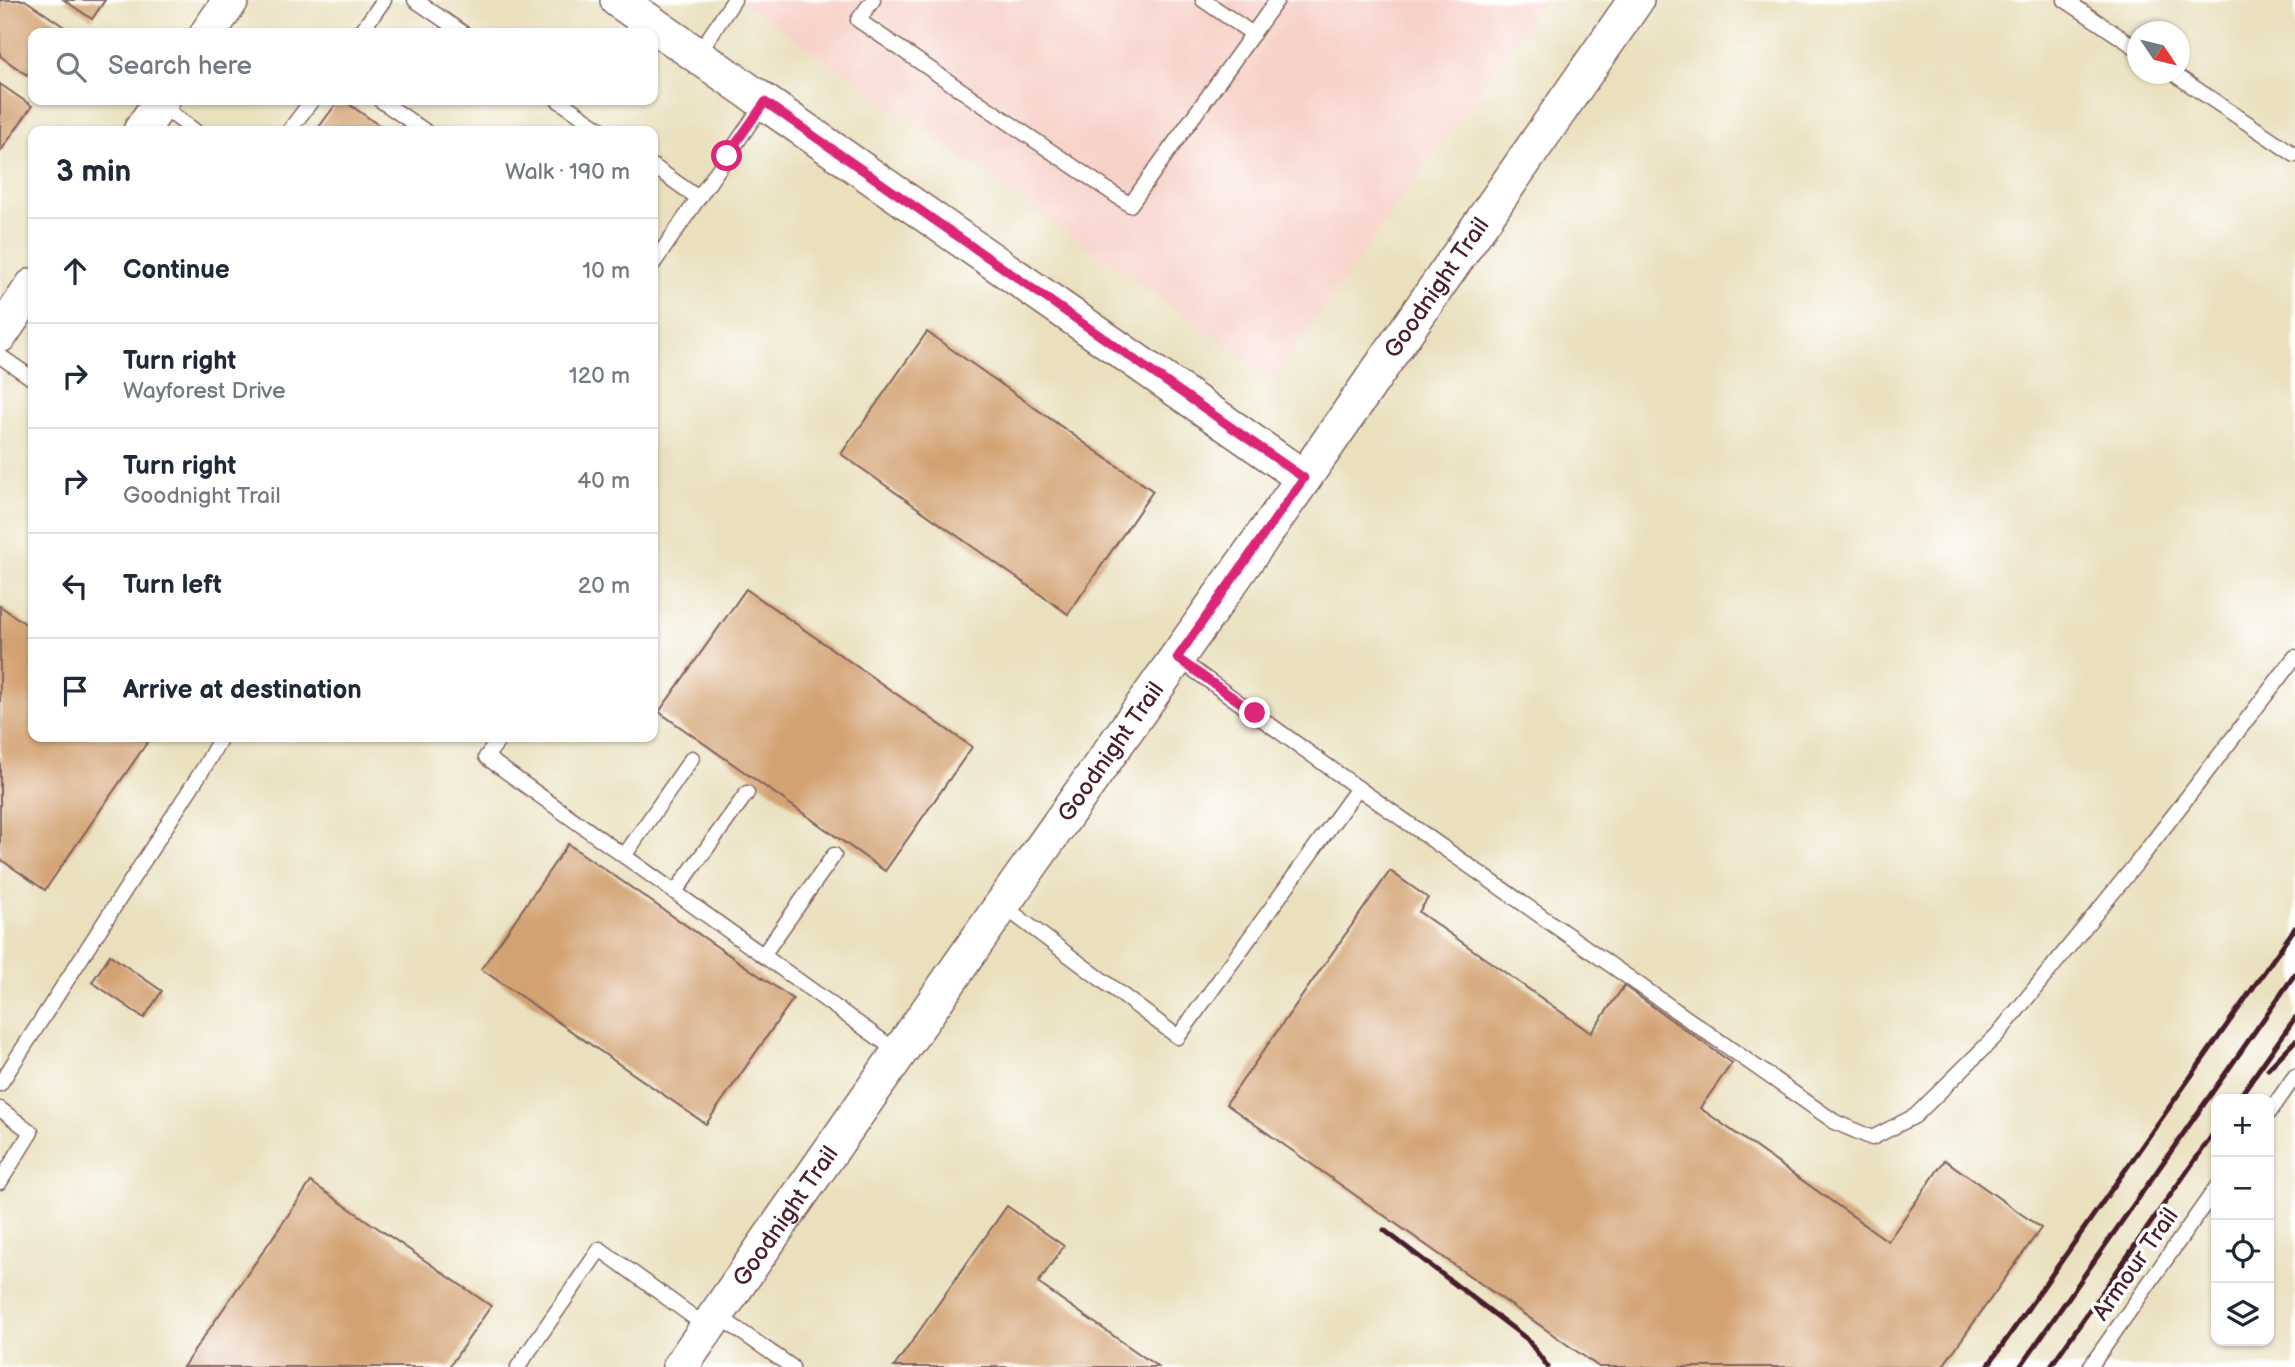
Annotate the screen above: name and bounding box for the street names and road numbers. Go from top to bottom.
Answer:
street label: Goodnight Trail [1378,212,1496,364]
street label: Goodnight Trail [1052,676,1170,827]
street label: Goodnight Trail [727,1141,845,1292]
street label: Armour Trail [2086,1203,2185,1326]

